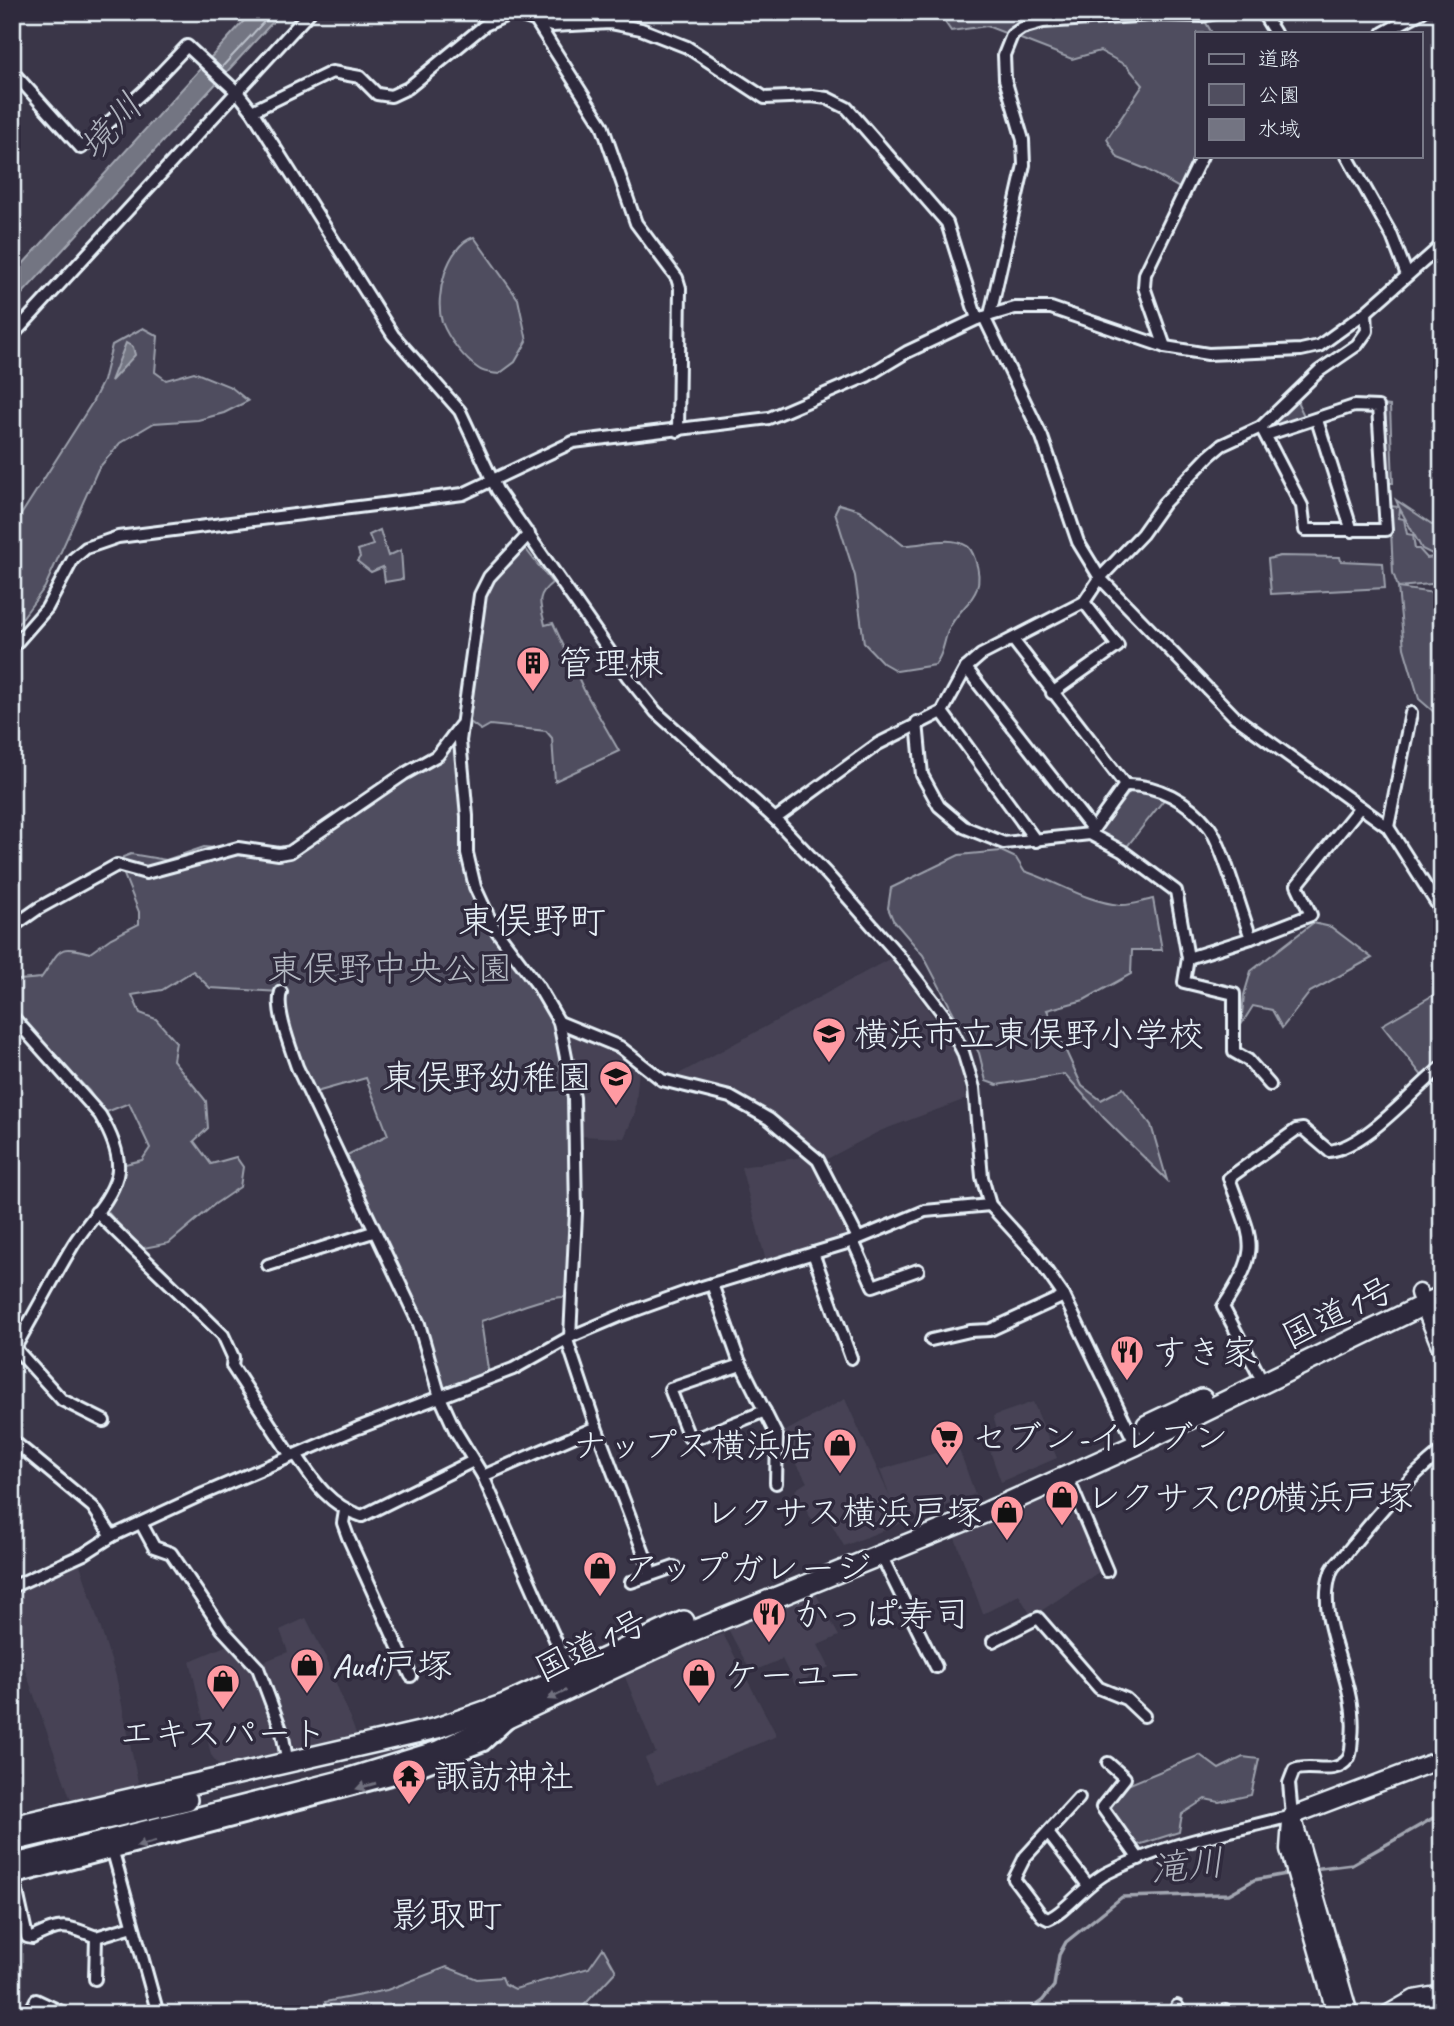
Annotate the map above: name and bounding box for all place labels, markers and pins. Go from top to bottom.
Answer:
place label: 管理棟 [558,641,663,686]
building icon: 管理棟 [514,644,552,693]
place label: 横浜市立東俣野小学校 [854,1012,1204,1057]
school or university icon: 横浜市立東俣野小学校 [810,1015,848,1064]
place label: 東俣野幼稚園 [382,1055,592,1100]
school or university icon: 東俣野幼稚園 [597,1058,635,1107]
place label: すき家 [1152,1330,1257,1375]
restaurant icon: すき家 [1108,1333,1146,1382]
place label: セブン-イレブン [972,1415,1228,1460]
supermarket icon: セブン-イレブン [928,1418,966,1467]
place label: ナップス横浜店 [572,1423,816,1468]
shop icon: ナップス横浜店 [821,1426,859,1475]
place label: レクサスCPO横浜戸塚 [1086,1475,1413,1520]
shop icon: レクサスCPO横浜戸塚 [1043,1478,1081,1527]
place label: レクサス横浜戸塚 [705,1490,982,1535]
shop icon: レクサス横浜戸塚 [988,1493,1026,1542]
place label: アップガレージ [624,1546,871,1591]
shop icon: アップガレージ [581,1549,619,1598]
place label: かっぱ寿司 [794,1592,969,1637]
restaurant icon: かっぱ寿司 [750,1595,788,1644]
place label: Audi戸塚 [332,1643,452,1688]
shop icon: Audi戸塚 [288,1646,326,1695]
place label: ケーユー [724,1653,863,1698]
shop icon: ケーユー [680,1656,718,1705]
shop icon: エキスパート [204,1662,242,1711]
place label: エキスパート [119,1711,327,1756]
place label: 諏訪神社 [434,1754,574,1799]
temple icon: 諏訪神社 [390,1757,428,1806]

